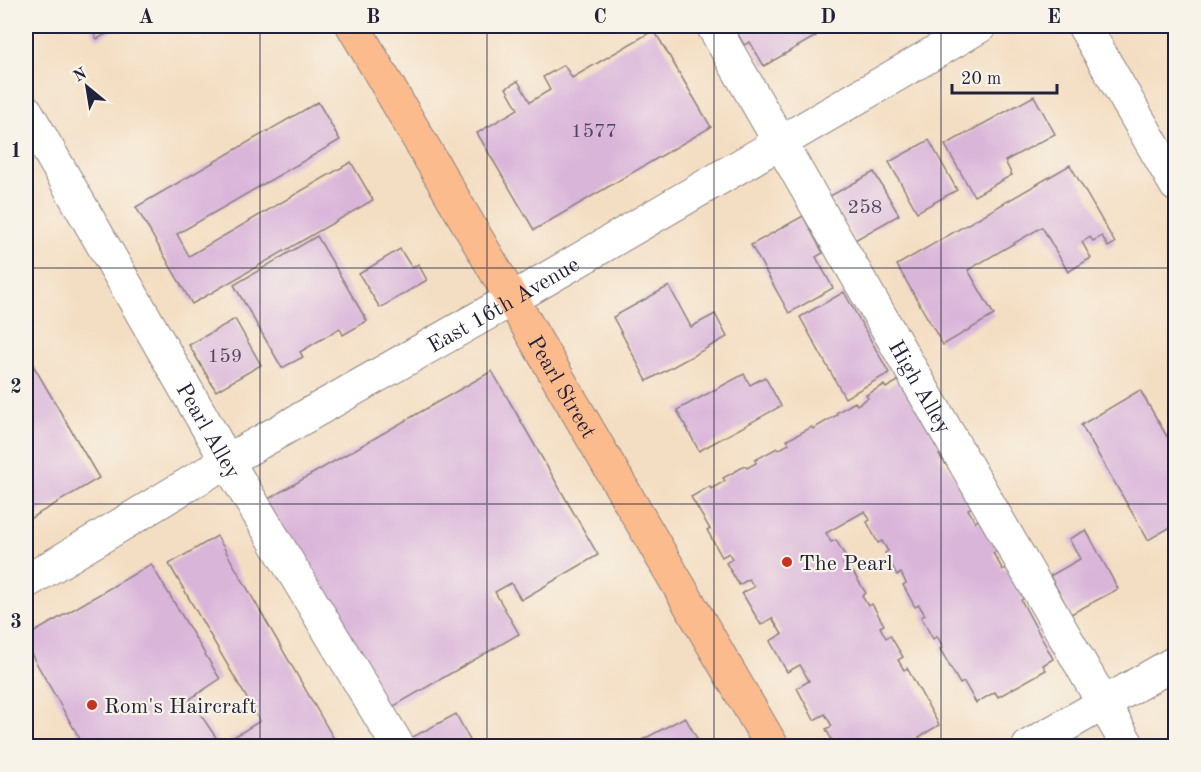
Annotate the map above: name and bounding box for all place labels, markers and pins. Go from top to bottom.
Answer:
place label: The Pearl [799,553,893,575]
marker: The Pearl [780,555,794,569]
place label: Rom's Haircraft [104,696,257,718]
marker: Rom's Haircraft [85,698,99,712]

